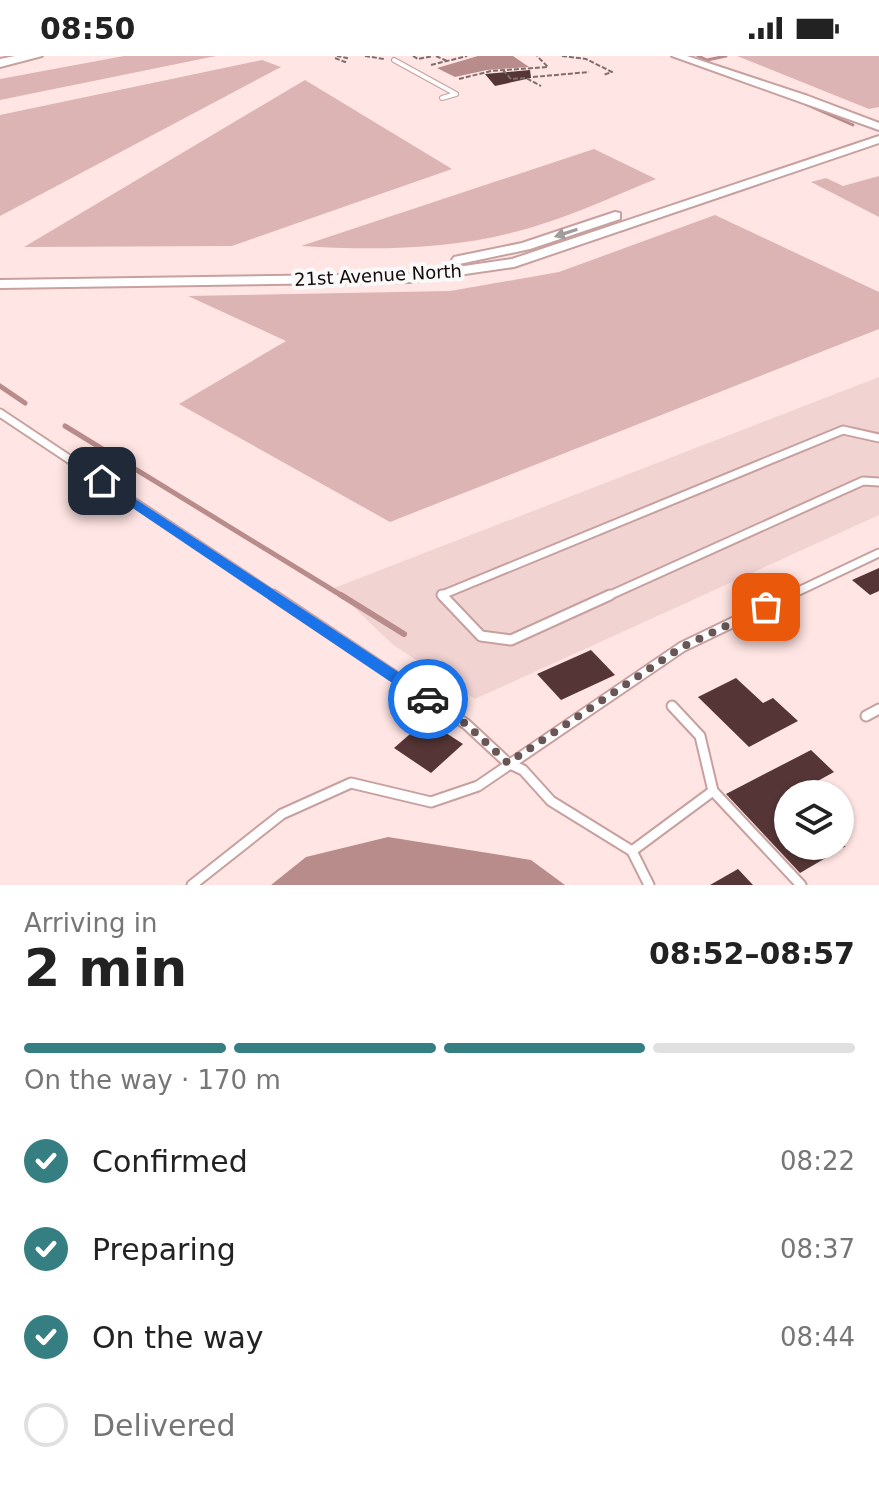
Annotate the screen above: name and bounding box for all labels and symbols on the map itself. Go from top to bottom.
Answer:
one-way arrow [554,227,578,239]
street label: 21st Avenue North [294,260,462,290]
pin [68,447,136,515]
pin [732,573,800,641]
courier [388,659,468,739]

